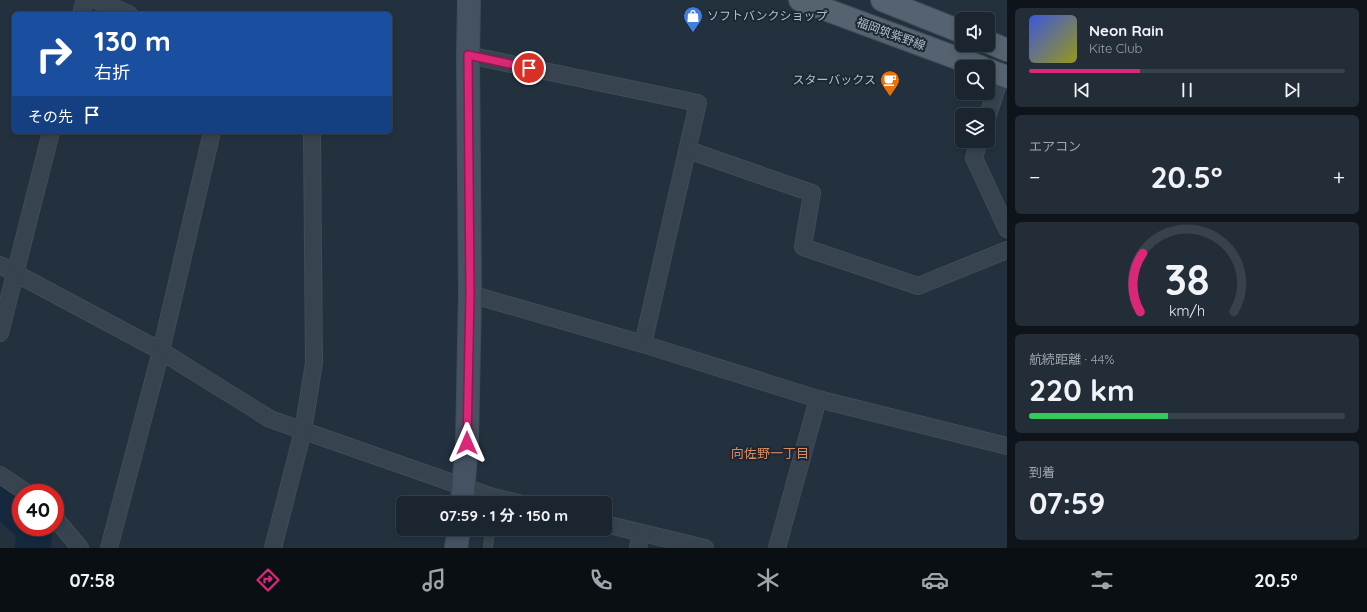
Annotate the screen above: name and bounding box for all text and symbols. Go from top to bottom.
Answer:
shop icon: ソフトバンクショップ [682,5,704,33]
place label: ソフトバンクショップ [707,8,828,23]
map controls [955,12,995,148]
button: sound [955,12,995,52]
street label: 福岡筑紫野線 [855,14,928,53]
text: Neon Rain [1089,21,1164,40]
text: 130 m [94,23,171,58]
icon: right [28,28,80,80]
text: Kite Club [1089,40,1142,56]
pin [512,51,546,85]
icon: arrive [518,57,540,79]
button: search [955,60,995,100]
text: 右折 [94,61,130,84]
cafe icon: スターバックス [879,69,901,97]
place label: スターバックス [792,72,876,87]
icon: previous [1071,79,1093,101]
icon: pause [1176,79,1198,101]
icon: next [1281,79,1303,101]
icon: arrive [81,104,103,126]
text: その先 [28,107,73,126]
button: layers [955,108,995,148]
text: エアコン [1029,138,1081,154]
text: 20.5° [1151,158,1223,196]
text: − [1029,163,1040,191]
text: + [1333,163,1345,191]
text: 38 [1164,253,1210,305]
text: km/h [1169,302,1205,320]
text: 航続距離 · 44% [1029,351,1114,367]
text: 220 km [1029,371,1135,409]
position arrow [446,422,488,464]
district label: 向佐野一丁目 [731,445,809,461]
text: 到着 [1029,464,1055,480]
speed limit sign: 40 [12,484,64,536]
text: 07:59 [1029,484,1105,522]
text: 07:59 · 1 分 · 150 m [440,506,568,525]
icon: directions [254,566,282,594]
icon: music [420,566,448,594]
icon: phone [587,566,615,594]
icon: climate [754,566,782,594]
icon: car [921,566,949,594]
icon: filters [1088,566,1116,594]
text: 07:58 [69,569,115,592]
text: 20.5° [1254,569,1298,592]

